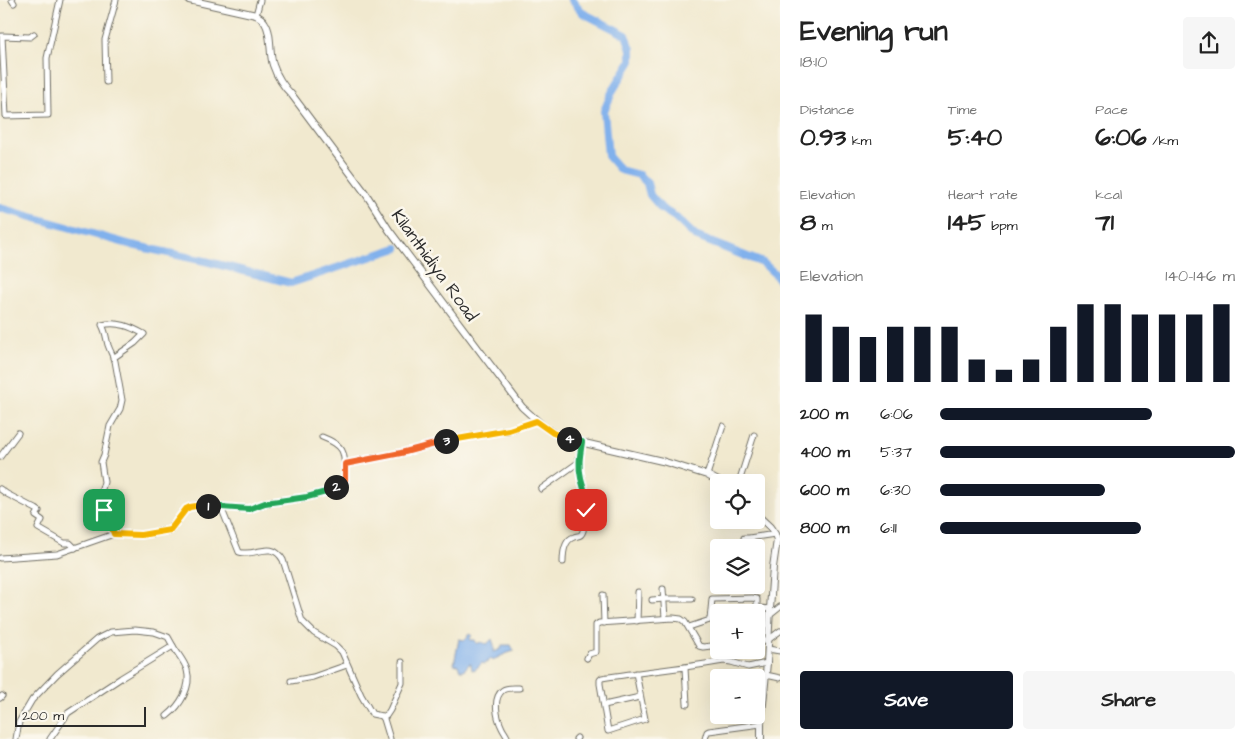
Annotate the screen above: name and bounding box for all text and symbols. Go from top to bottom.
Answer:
text: Evening run [800,12,948,51]
button: share [1183,17,1235,69]
text: 18:10 [800,51,827,73]
text: Distance [800,100,854,120]
text: Time [948,100,977,120]
text: Pace [1095,100,1128,120]
text: 0.93 [800,120,846,155]
text: 5:40 [948,120,1002,155]
text: 6:06 [1095,120,1147,155]
text: km [846,131,871,151]
text: /km [1147,131,1178,151]
text: Elevation [800,185,855,205]
text: Heart rate [948,185,1018,205]
text: kcal [1095,185,1122,205]
street label: Kilanthidiya Road [385,204,484,327]
text: 8 [800,205,816,240]
text: 145 [948,205,986,240]
text: 71 [1095,205,1114,240]
text: m [816,216,833,236]
text: bpm [986,216,1018,236]
text: Elevation [800,265,863,287]
text: 140–146 m [1165,265,1235,287]
text: 200 m [800,403,848,425]
text: 6:06 [880,403,913,425]
pin: 4 [556,426,582,452]
pin: 3 [434,428,458,454]
text: 4 [565,429,574,449]
text: 3 [443,431,450,451]
text: 400 m [800,441,850,463]
text: 5:37 [880,441,912,463]
pin: 2 [324,474,348,500]
map controls [710,474,765,724]
button: locate [710,474,765,529]
text: 2 [332,477,341,497]
text: 600 m [800,479,849,501]
text: 6:30 [880,479,911,501]
pin [83,489,125,531]
pin [565,489,607,531]
pin: 1 [196,494,220,518]
icon: arrive [90,496,118,524]
text: 1 [208,496,209,516]
icon: check [572,496,600,524]
text: 800 m [800,517,849,539]
text: 6:11 [880,517,897,539]
button: layers [710,539,765,594]
button: + [710,604,765,659]
button: − [710,669,765,724]
button: Save [800,671,1013,729]
button: Share [1023,671,1235,729]
scale bar [15,704,146,727]
text: 200 m [22,706,64,726]

